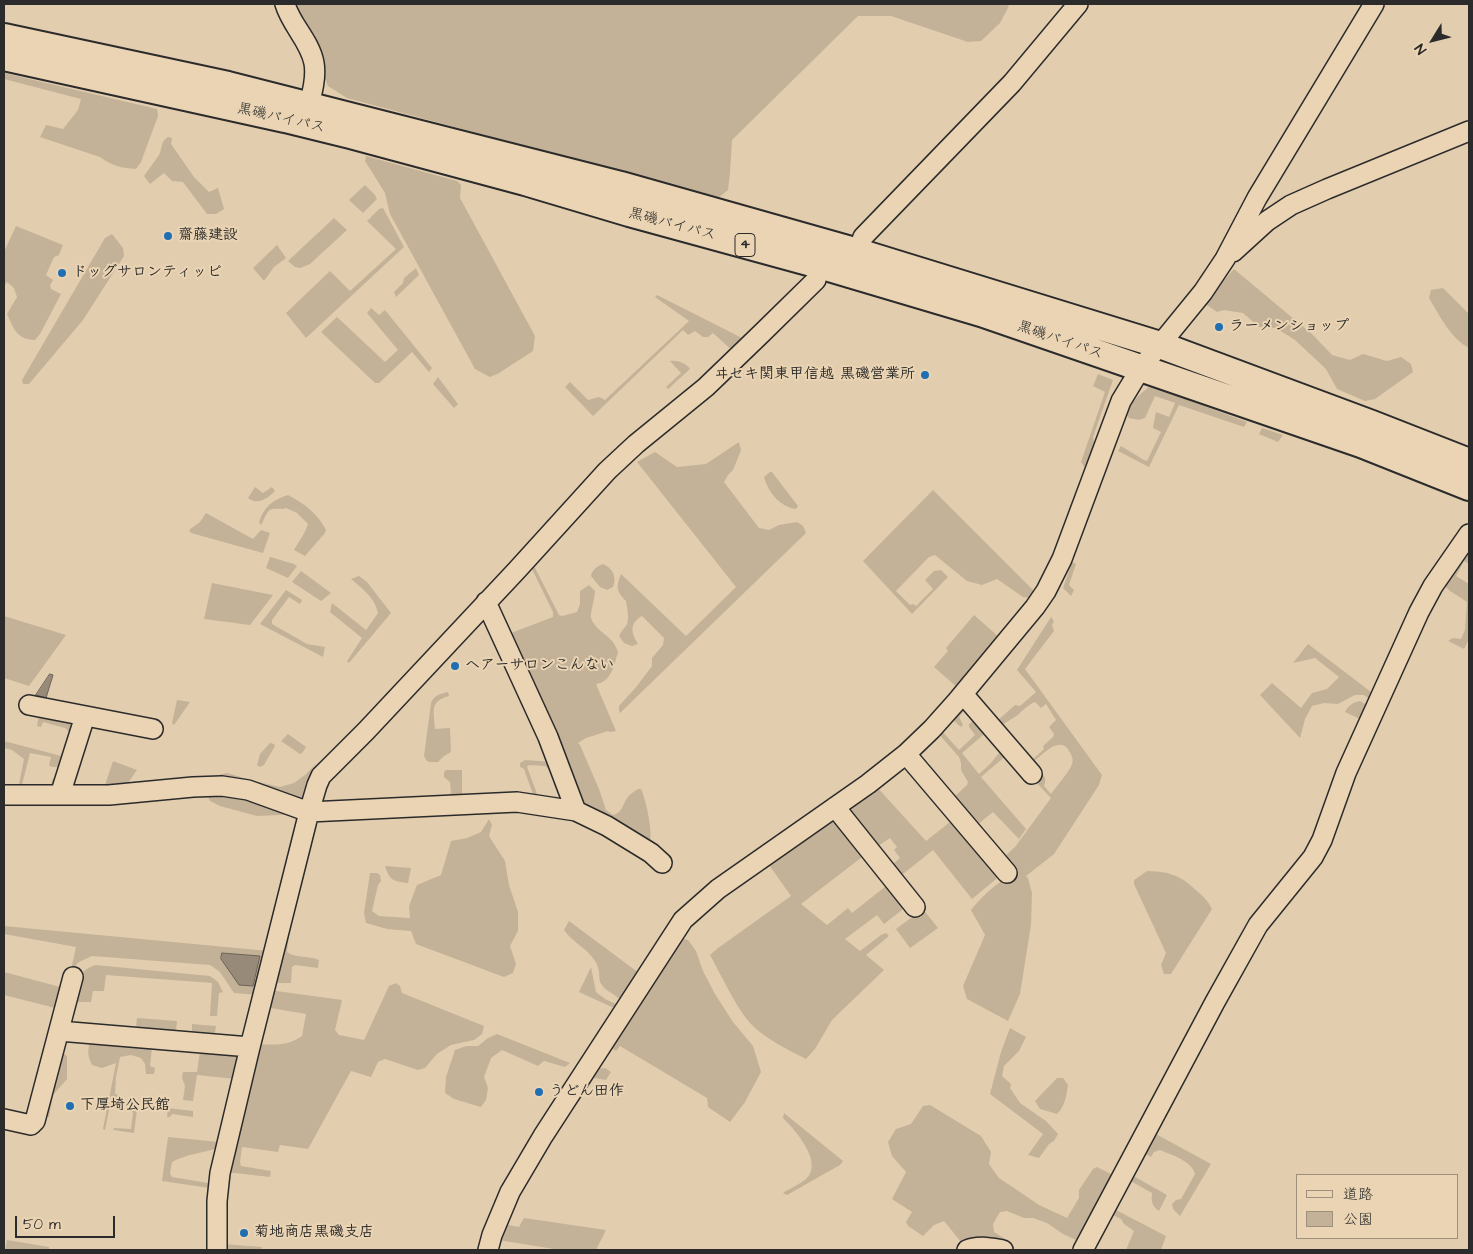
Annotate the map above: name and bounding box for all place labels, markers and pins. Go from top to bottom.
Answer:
place label: 齋藤建設 [178,227,238,245]
marker: 齋藤建設 [162,230,174,242]
place label: ドッグサロンティッピ [72,264,222,282]
marker: ドッグサロンティッピ [56,267,68,279]
place label: ラーメンショップ [1229,318,1349,336]
marker: ラーメンショップ [1213,321,1225,333]
place label: ヰセキ関東甲信越 黒磯営業所 [714,366,915,384]
marker: ヰセキ関東甲信越 黒磯営業所 [919,369,931,381]
place label: ヘアーサロンこんない [465,657,614,675]
marker: ヘアーサロンこんない [449,660,461,672]
place label: うどん田作 [549,1083,624,1101]
marker: うどん田作 [533,1086,545,1098]
place label: 下厚埼公民館 [80,1097,170,1115]
marker: 下厚埼公民館 [64,1100,76,1112]
place label: 菊地商店黒磯支店 [254,1224,374,1242]
marker: 菊地商店黒磯支店 [238,1227,250,1239]

